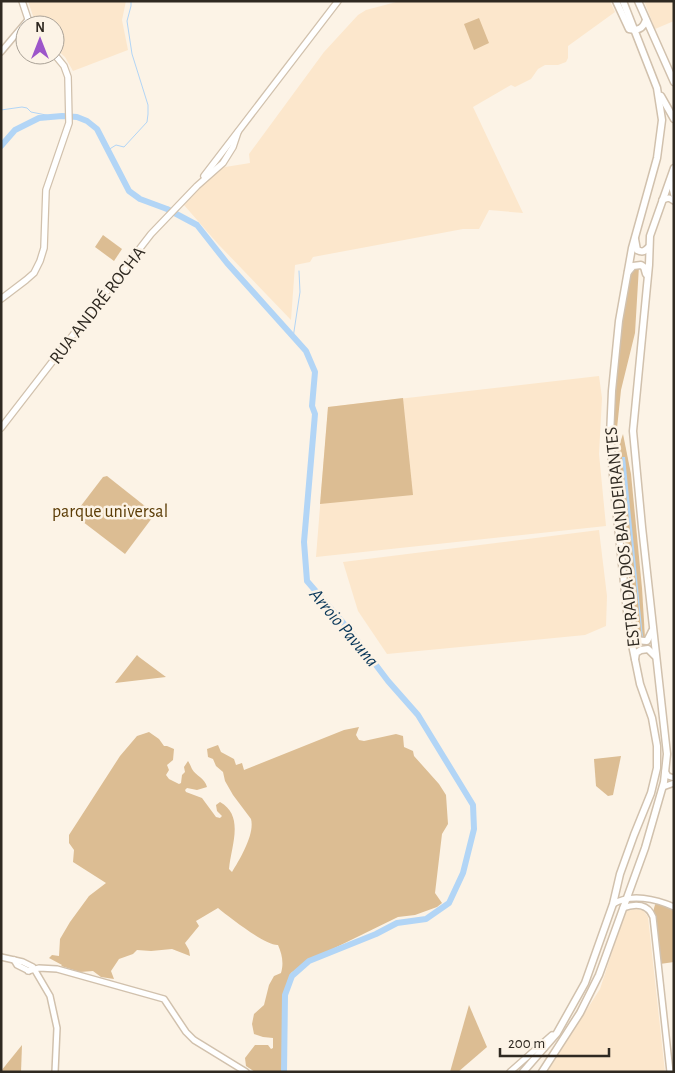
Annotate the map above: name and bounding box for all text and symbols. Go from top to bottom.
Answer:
north arrow [15,15,65,65]
text: N [35,21,45,35]
street label: RUA ANDRÉ ROCHA [44,241,149,368]
street label: ESTRADA DOS BANDEIRANTES [602,426,644,648]
park label: parque universal [52,503,168,521]
water label: Arroio Pavuna [305,584,382,671]
scale bar [500,1026,609,1058]
text: 200 m [508,1036,545,1051]

